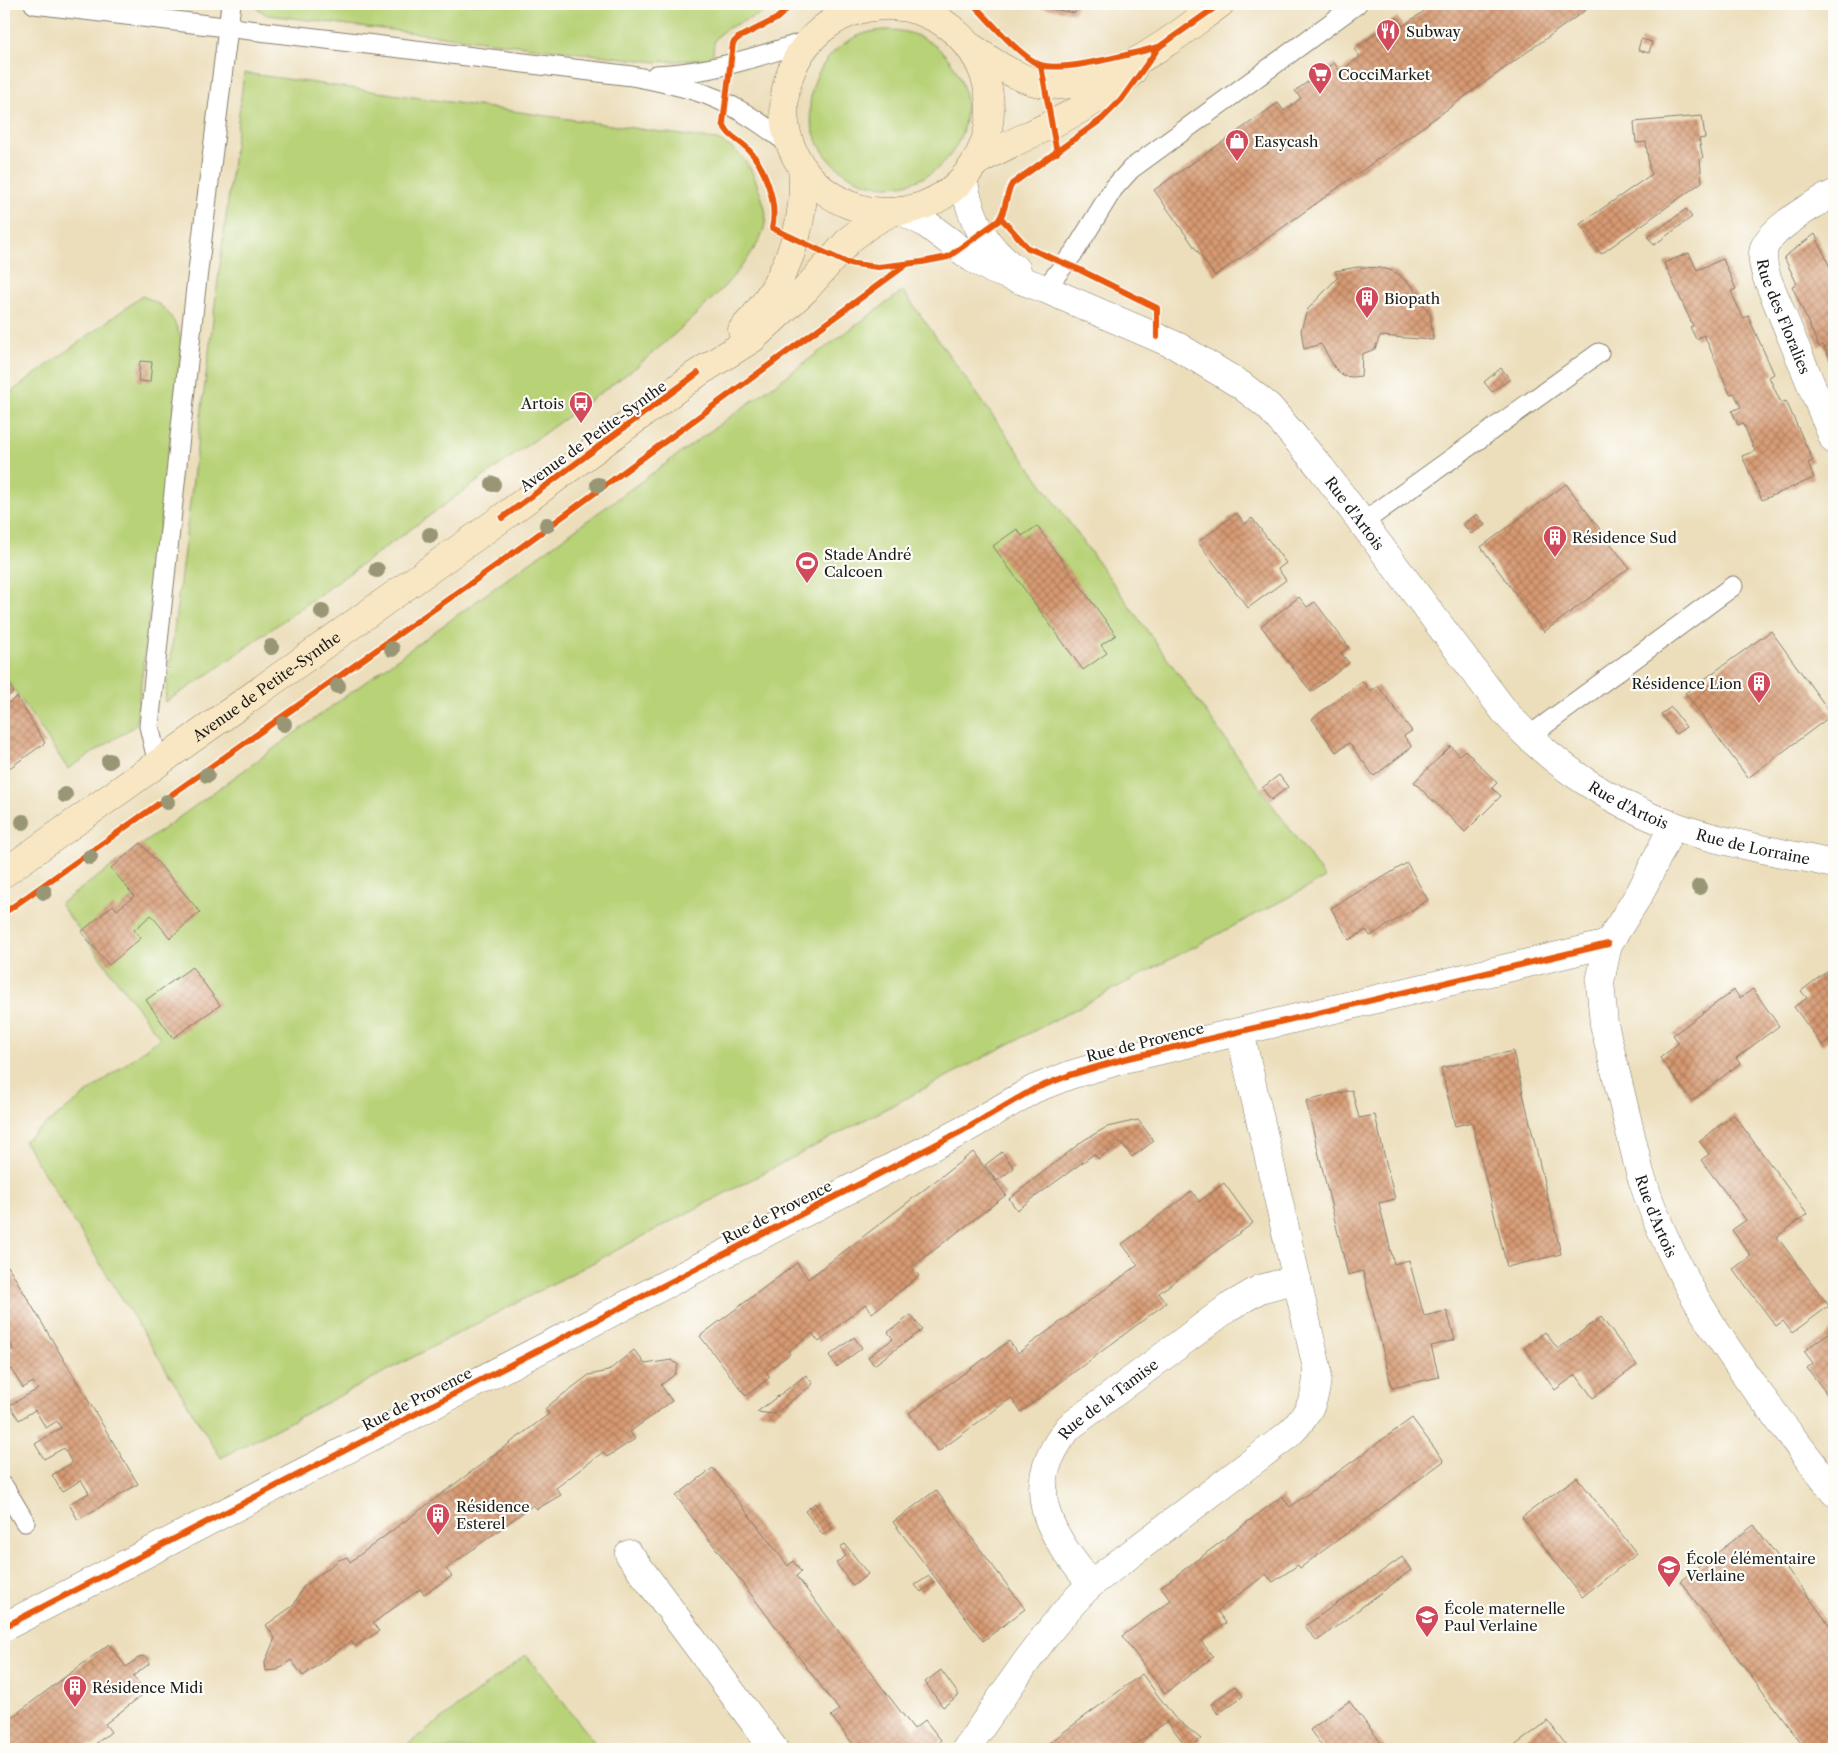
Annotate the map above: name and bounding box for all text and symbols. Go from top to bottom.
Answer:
restaurant icon: Subway [1375,18,1401,52]
place label: Subway [1406,22,1461,41]
supermarket icon: CocciMarket [1307,61,1333,95]
place label: CocciMarket [1338,65,1431,84]
shop icon: Easycash [1224,128,1250,162]
place label: Easycash [1254,132,1319,151]
street label: Rue des Floralies [1753,257,1815,377]
building icon: Biopath [1354,285,1380,319]
place label: Biopath [1384,289,1441,308]
street label: Avenue de Petite-Synthe [515,376,670,496]
bus stop icon: Artois [568,390,594,424]
place label: Artois [520,394,564,413]
street label: Rue d'Artois [1321,473,1389,554]
building icon: Résidence Sud [1542,524,1568,558]
place label: Résidence Sud [1572,528,1677,547]
place label: Stade André Calcoen [824,545,911,581]
sports icon: Stade André Calcoen [794,550,820,584]
street label: Avenue de Petite-Synthe [188,627,344,746]
building icon: Résidence Lion [1746,670,1772,704]
place label: Résidence Lion [1631,674,1743,693]
street label: Rue d'Artois [1585,777,1671,833]
street label: Rue de Lorraine [1694,824,1812,868]
street label: Rue de Provence [1084,1018,1206,1066]
street label: Rue d'Artois [1632,1172,1682,1260]
street label: Rue de Provence [719,1176,835,1248]
street label: Rue de la Tamise [1054,1354,1161,1443]
street label: Rue de Provence [359,1363,475,1435]
place label: Résidence Esterel [456,1497,530,1533]
building icon: Résidence Esterel [425,1502,451,1536]
place label: École élémentaire Verlaine [1685,1549,1816,1585]
school or university icon: École élémentaire Verlaine [1656,1554,1682,1588]
place label: École maternelle Paul Verlaine [1444,1599,1565,1635]
school or university icon: École maternelle Paul Verlaine [1414,1604,1440,1638]
building icon: Résidence Midi [62,1674,88,1708]
place label: Résidence Midi [92,1678,203,1697]

